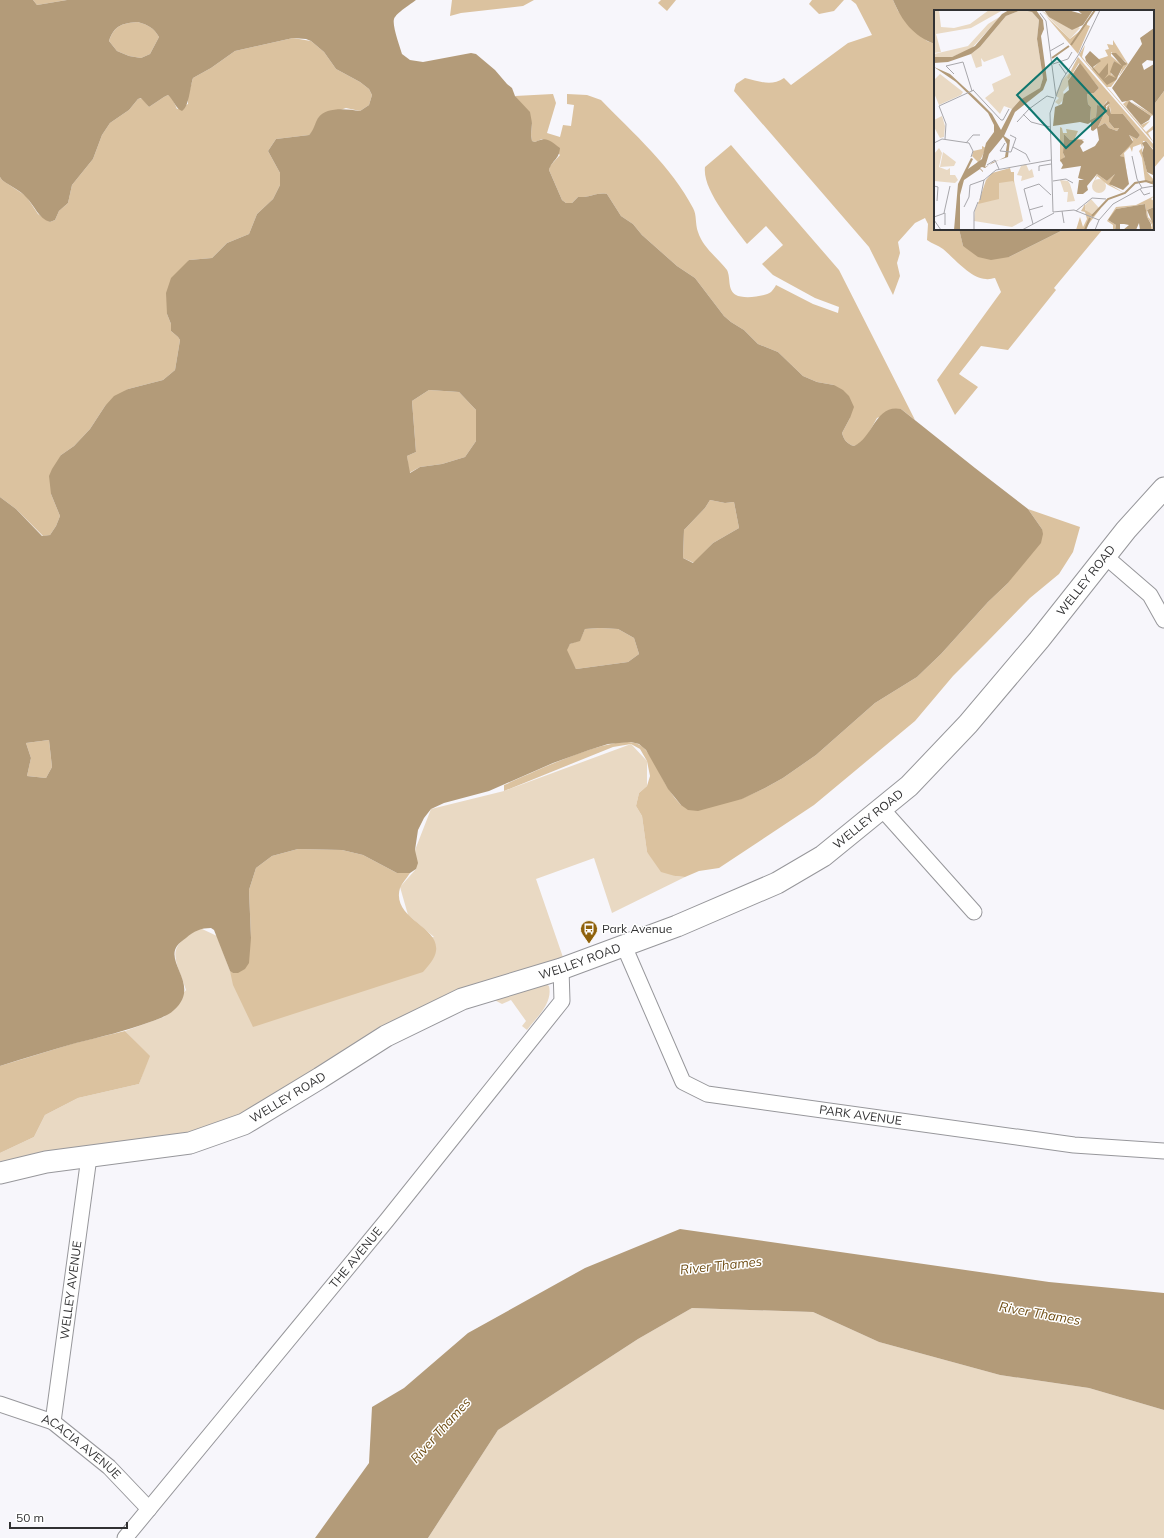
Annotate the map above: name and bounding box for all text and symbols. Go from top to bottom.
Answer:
inset map [934,10,1154,230]
street label: WELLEY ROAD [1053,542,1118,619]
street label: WELLEY ROAD [830,786,906,852]
bus stop icon: Park Avenue [579,919,599,944]
place label: Park Avenue [602,921,672,936]
street label: WELLEY ROAD [537,940,623,982]
street label: WELLEY ROAD [247,1068,328,1126]
street label: PARK AVENUE [818,1102,903,1128]
street label: THE AVENUE [326,1224,385,1291]
street label: WELLEY AVENUE [56,1240,85,1340]
water label: River Thames [679,1253,763,1277]
water label: River Thames [998,1298,1082,1328]
water label: River Thames [407,1394,473,1466]
street label: ACACIA AVENUE [40,1411,124,1482]
scale bar [10,1504,127,1530]
text: 50 m [16,1510,44,1525]

